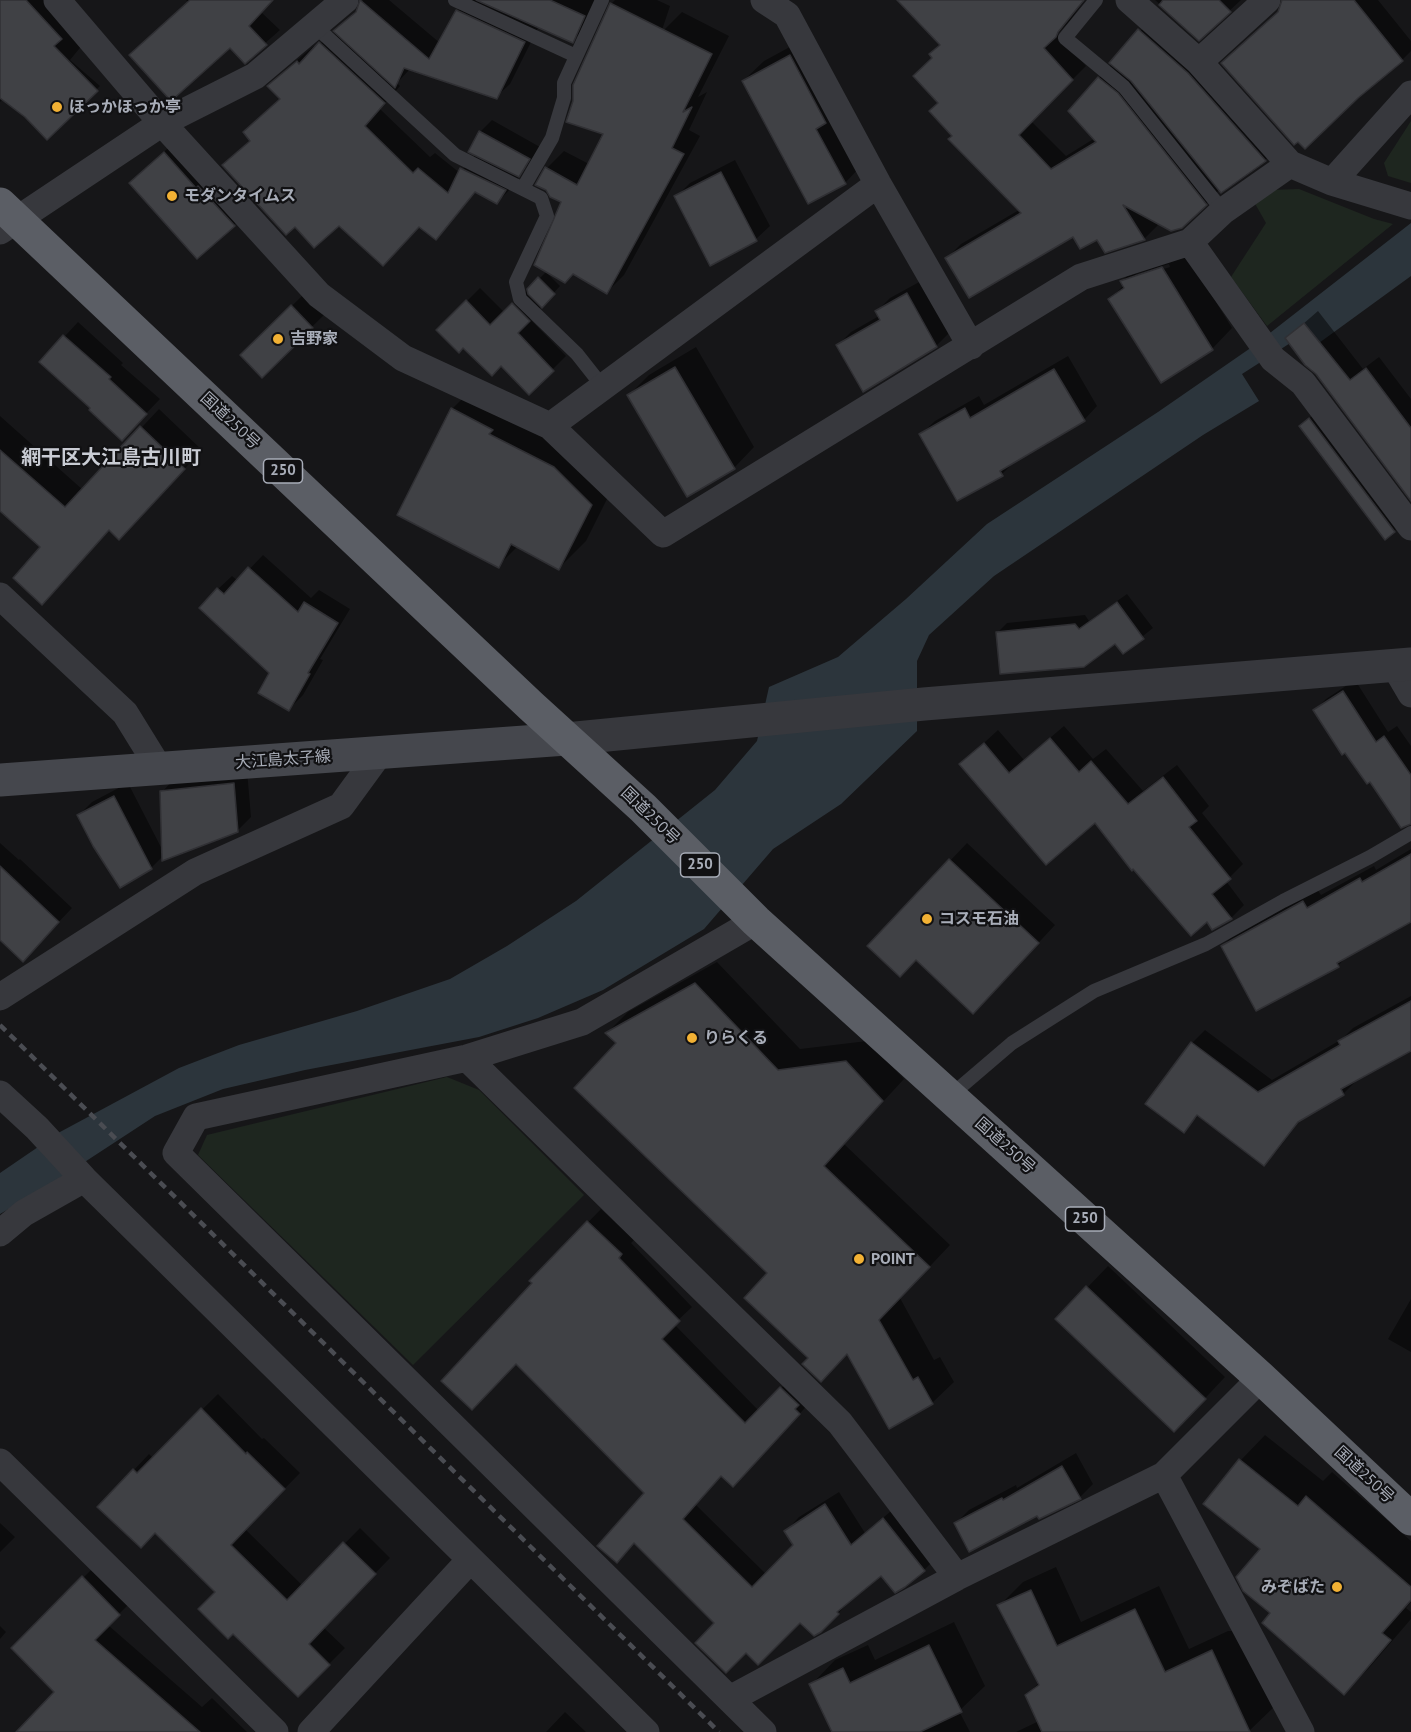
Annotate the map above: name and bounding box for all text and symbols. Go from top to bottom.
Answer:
place label: ほっかほっか亭 [69,97,181,117]
marker: ほっかほっか亭 [50,100,64,114]
place label: モダンタイムス [184,186,296,206]
marker: モダンタイムス [165,189,179,203]
place label: 吉野家 [290,329,338,349]
marker: 吉野家 [271,332,285,346]
street label: 国道250号 [196,389,264,453]
district label: 網干区大江島古川町 [21,446,201,470]
road number: 250 [264,459,302,483]
street label: 大江島太子線 [234,747,332,773]
street label: 国道250号 [617,783,683,849]
road number: 250 [680,853,720,877]
place label: コスモ石油 [939,909,1019,929]
marker: コスモ石油 [920,912,934,926]
place label: りらくる [704,1028,768,1048]
marker: りらくる [685,1031,699,1045]
street label: 国道250号 [971,1114,1039,1178]
road number: 250 [1066,1207,1104,1231]
place label: POINT [871,1249,915,1269]
marker: POINT [852,1252,866,1266]
street label: 国道250号 [1330,1443,1398,1507]
place label: みぞばた [1261,1577,1325,1597]
marker: みぞばた [1330,1580,1344,1594]

